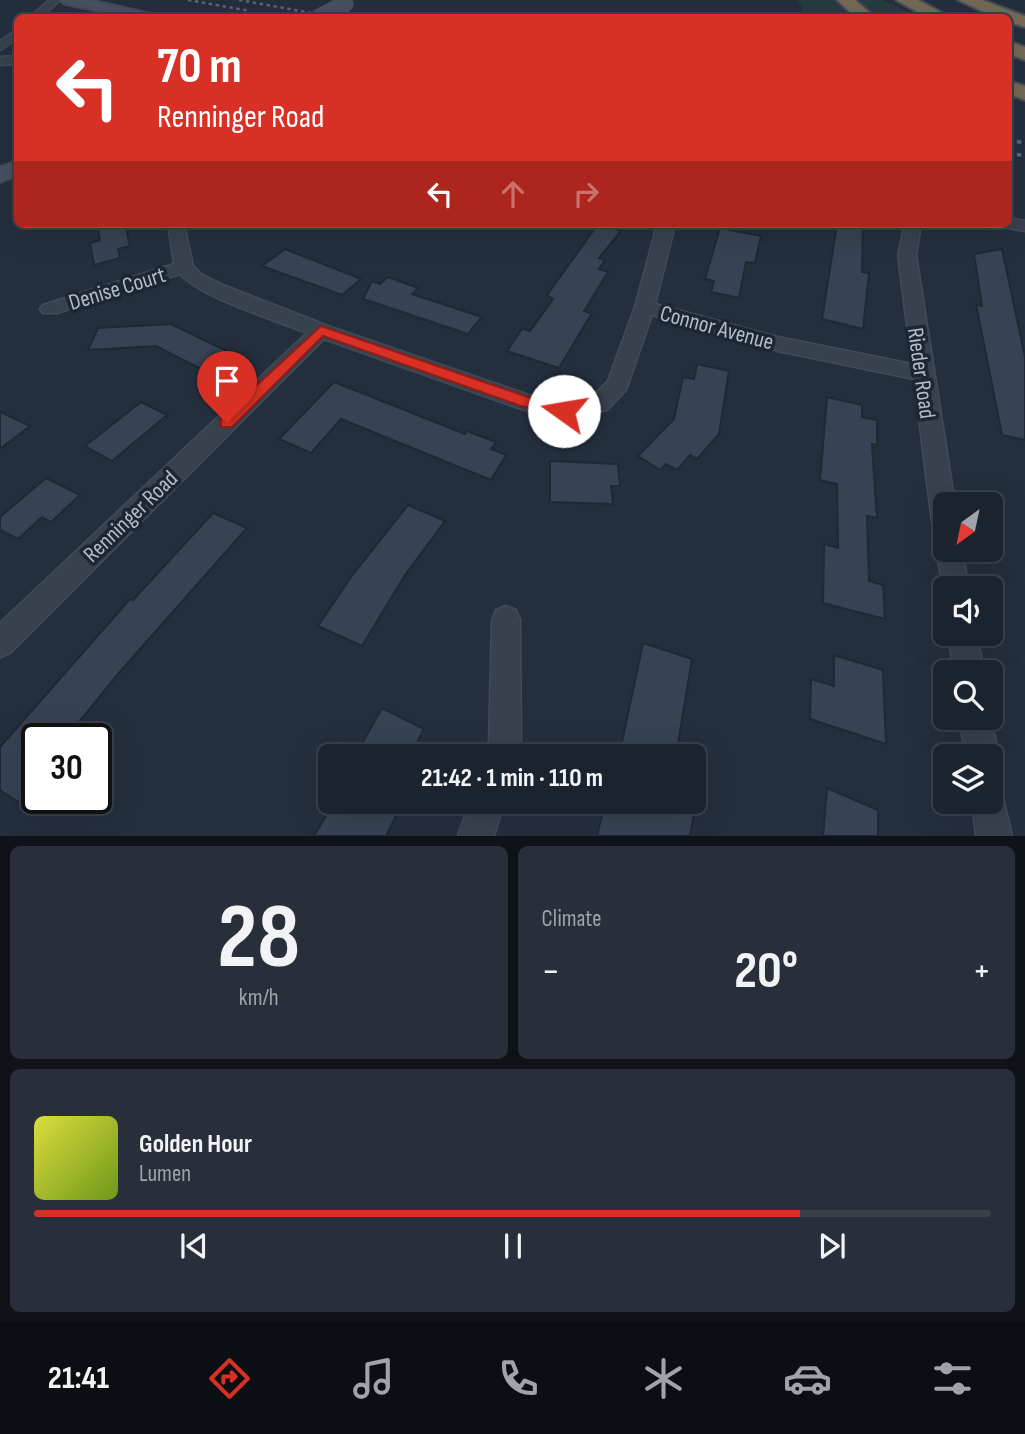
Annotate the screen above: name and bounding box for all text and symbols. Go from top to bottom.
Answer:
text: 70 m [157,38,242,97]
icon: left [42,42,133,133]
text: Renninger Road [157,98,324,137]
icon: left [421,175,459,213]
icon: ahead [494,175,532,213]
icon: right [567,175,605,213]
street label: Denise Court [65,261,169,317]
street label: Connor Avenue [657,299,777,357]
street label: Rieder Road [901,326,941,420]
pin [197,351,257,423]
icon: arrive [208,362,246,400]
position arrow [527,374,601,448]
street label: Renninger Road [78,465,184,569]
north arrow [933,492,1003,562]
map controls [933,492,1003,814]
button: sound [933,576,1003,646]
button: search [933,660,1003,730]
speed limit sign: 30 [21,723,112,814]
button: layers [933,744,1003,814]
text: 21:42 · 1 min · 110 m [421,763,603,794]
text: 28 [217,884,300,993]
text: Climate [542,905,601,933]
text: 20° [734,940,798,1003]
text: − [542,949,560,994]
text: + [972,949,991,994]
text: km/h [239,984,279,1012]
text: Golden Hour [139,1129,252,1160]
text: Lumen [139,1160,191,1188]
icon: previous [175,1227,213,1265]
icon: pause [494,1227,532,1265]
icon: next [813,1227,851,1265]
icon: directions [205,1354,254,1403]
icon: music [349,1354,398,1403]
icon: phone [494,1354,543,1403]
icon: climate [639,1354,688,1403]
icon: car [783,1354,832,1403]
icon: filters [928,1354,977,1403]
text: 21:41 [48,1359,109,1398]

